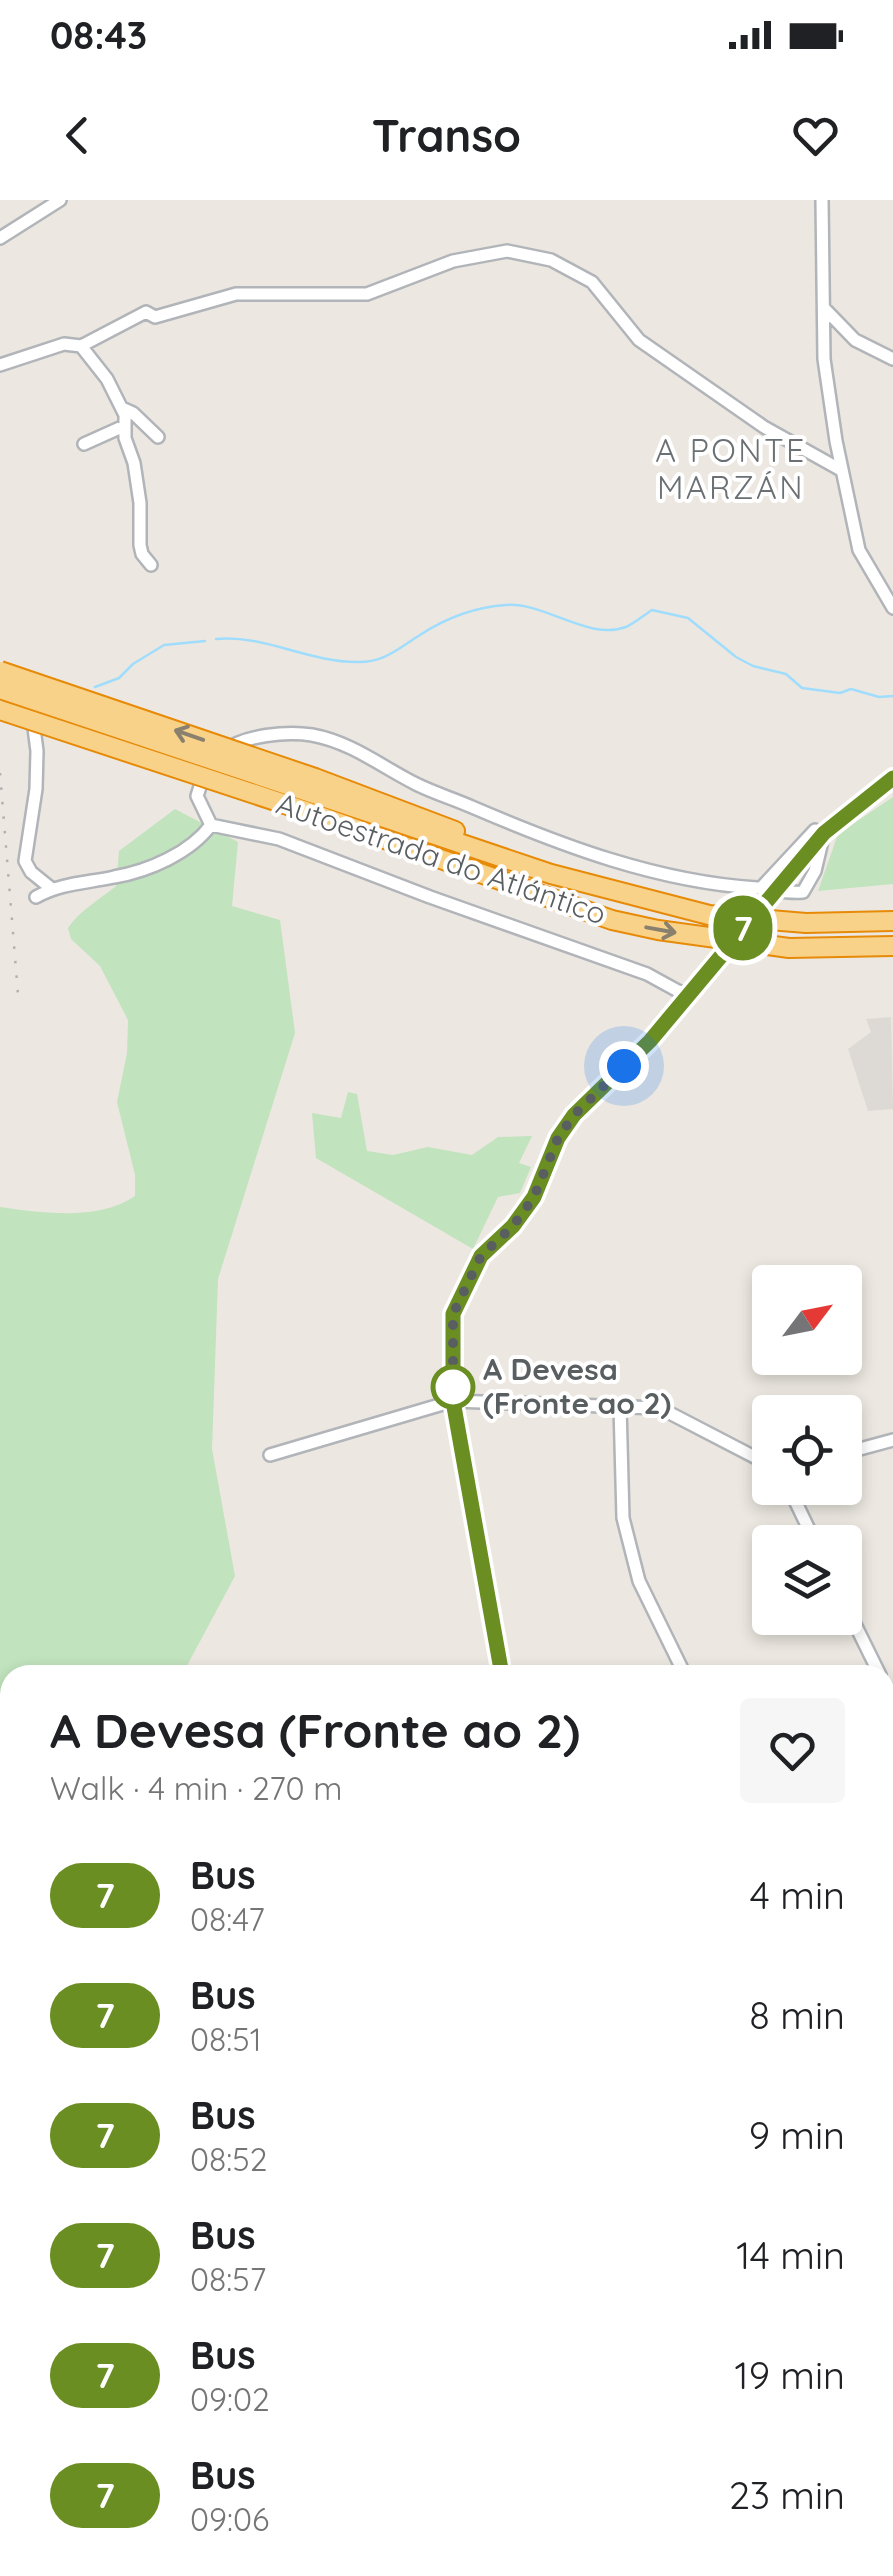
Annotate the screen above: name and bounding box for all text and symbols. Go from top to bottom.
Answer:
text: 08:43 [50,11,147,59]
text: Transo [372,107,521,163]
icon: back [50,108,105,163]
icon: heart [788,108,843,163]
district label: A PONTE MARZÁN [655,430,807,507]
one-way arrow [174,725,206,743]
street label: Autoestrada do Atlántico [272,784,611,932]
line badge: 7 [710,896,776,960]
text: 7 [733,906,753,950]
one-way arrow [644,921,677,940]
your location [599,1041,649,1091]
north arrow [752,1265,862,1375]
map controls [752,1265,862,1635]
place label: A Devesa (Fronte ao 2) [483,1350,671,1422]
marker: A Devesa (Fronte ao 2) [432,1366,474,1408]
button: locate [752,1395,862,1505]
button: layers [752,1525,862,1635]
button: heart [740,1698,845,1803]
text: A Devesa (Fronte ao 2) [50,1700,580,1760]
text: Walk · 4 min · 270 m [50,1768,343,1808]
text: Bus [190,1851,256,1899]
text: 4 min [750,1871,845,1919]
text: 7 [95,1873,115,1917]
text: 08:47 [190,1899,265,1939]
text: Bus [190,1971,256,2019]
text: 8 min [749,1991,845,2039]
text: 7 [95,1993,115,2037]
text: 08:51 [190,2019,262,2059]
text: Bus [190,2091,256,2139]
text: 9 min [749,2111,845,2159]
text: 7 [95,2113,115,2157]
text: 08:52 [190,2139,267,2179]
text: Bus [190,2211,256,2259]
text: 14 min [736,2231,845,2279]
text: 7 [95,2233,115,2277]
text: 08:57 [190,2259,266,2299]
text: Bus [190,2331,256,2379]
text: 19 min [735,2351,845,2399]
text: 7 [95,2353,115,2397]
text: 09:02 [190,2379,270,2419]
text: Bus [190,2451,256,2499]
text: 23 min [729,2471,845,2519]
text: 7 [95,2473,115,2517]
text: 09:06 [190,2499,269,2539]

